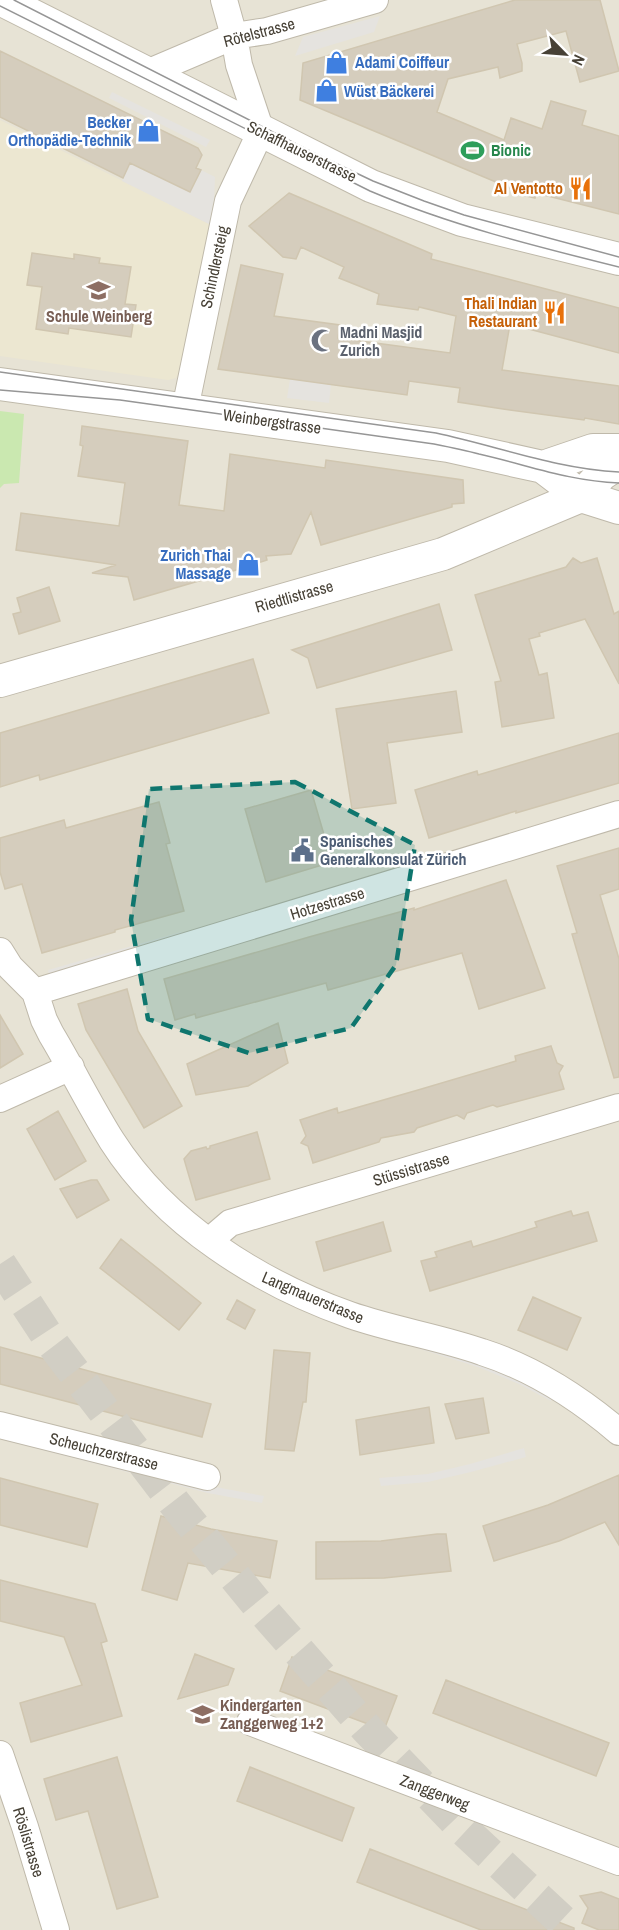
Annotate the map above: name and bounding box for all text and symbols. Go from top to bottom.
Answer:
street label: Rötelstrasse [221,12,297,52]
north arrow [535,24,595,84]
shop icon: Adami Coiffeur [324,49,350,75]
place label: Adami Coiffeur [355,51,450,73]
text: N [567,51,591,69]
shop icon: Wüst Bäckerei [313,78,339,104]
place label: Wüst Bäckerei [344,80,434,102]
place label: Becker Orthopädie-Technik [8,111,132,151]
street label: Schaffhauserstrasse [244,115,360,187]
shop icon: Becker Orthopädie-Technik [136,118,162,144]
sports icon: Bionic [460,137,486,163]
place label: Bionic [491,139,531,161]
restaurant icon: Al Ventotto [568,175,594,201]
place label: Al Ventotto [494,177,563,199]
street label: Schindlersteig [195,223,234,310]
school or university icon: Schule Weinberg [86,278,112,304]
place label: Thali Indian Restaurant [464,292,538,332]
restaurant icon: Thali Indian Restaurant [542,299,568,325]
place label: Schule Weinberg [46,305,152,327]
place label: Madni Masjid Zurich [340,321,422,361]
mosque icon: Madni Masjid Zurich [309,328,335,354]
street label: Weinbergstrasse [221,403,323,439]
place label: Zurich Thai Massage [160,544,231,584]
shop icon: Zurich Thai Massage [236,551,262,577]
street label: Riedtlistrasse [252,574,336,618]
place label: Spanisches Generalkonsulat Zürich [320,830,467,870]
public building icon: Spanisches Generalkonsulat Zürich [289,837,315,863]
street label: Hotzestrasse [287,881,367,925]
street label: Stüssistrasse [370,1147,452,1191]
street label: Langmauerstrasse [259,1266,367,1328]
street label: Scheuchzerstrasse [47,1427,161,1475]
place label: Kindergarten Zanggerweg 1+2 [220,1694,323,1734]
school or university icon: Kindergarten Zanggerweg 1+2 [189,1701,215,1727]
street label: Zanggerweg [397,1769,474,1816]
street label: Röslistrasse [8,1804,50,1880]

